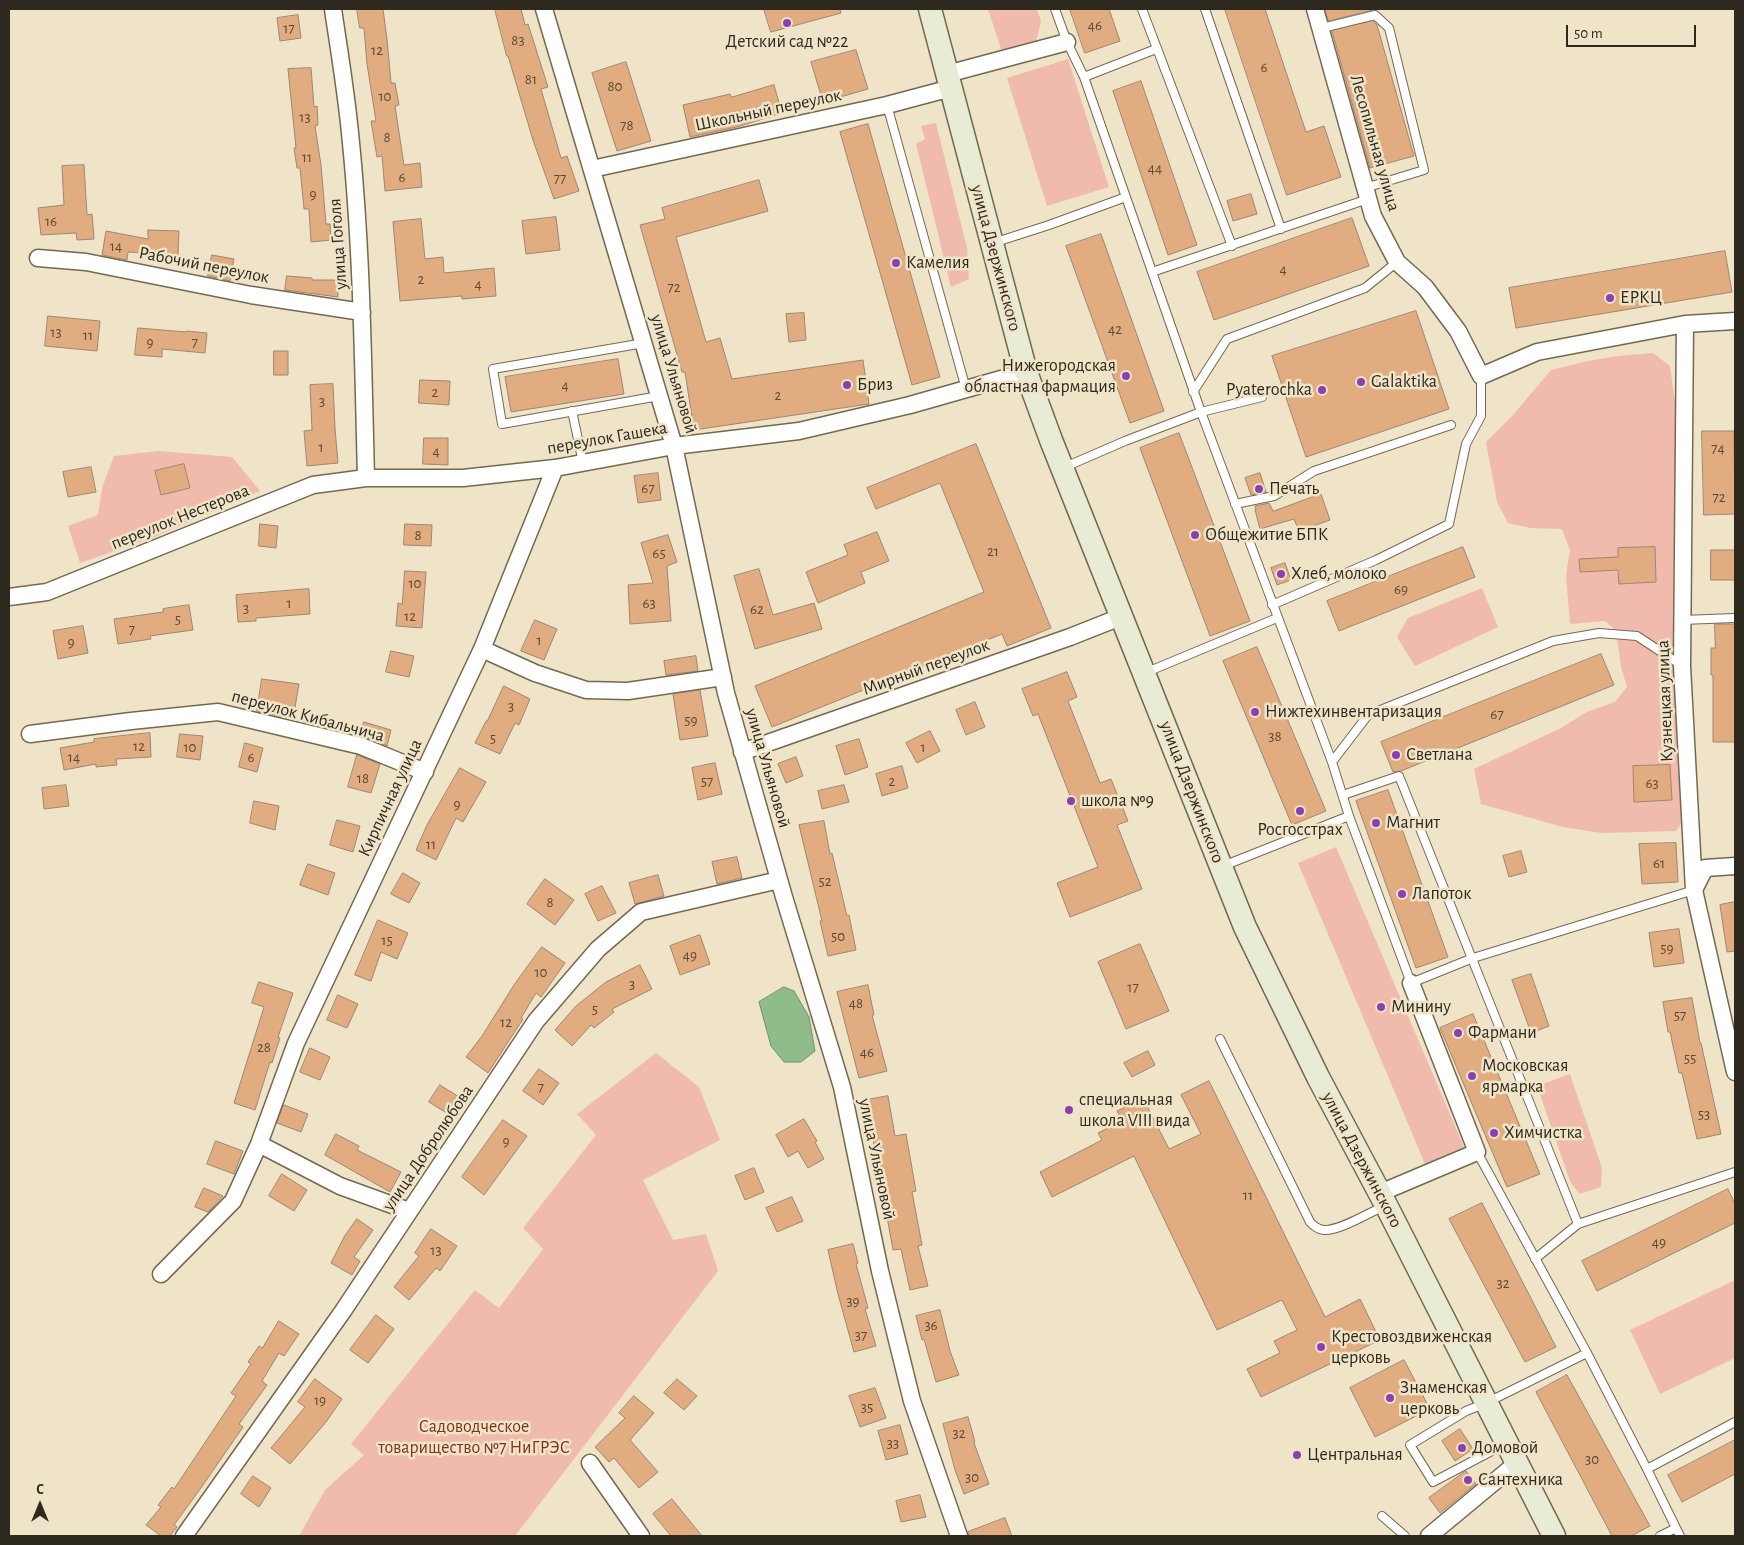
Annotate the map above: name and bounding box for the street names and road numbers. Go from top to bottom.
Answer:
street label: Лесопильная улица [1345,72,1405,214]
street label: Школьный переулок [693,84,843,136]
street label: улица Дзержинского [966,182,1026,334]
street label: улица Гоголя [324,198,352,290]
street label: Рабочий переулок [137,242,271,288]
street label: улица Ульяновой [646,312,702,436]
street label: переулок Гашека [545,417,669,459]
street label: переулок Нестерова [108,479,252,555]
street label: Мирный переулок [860,634,992,700]
street label: Кузнецкая улица [1652,640,1678,762]
street label: переулок Кибальчича [229,685,387,747]
street label: улица Ульяновой [741,706,795,830]
street label: улица Дзержинского [1155,718,1229,866]
street label: Кирпичная улица [353,736,427,860]
street label: улица Добролюбова [378,1081,478,1215]
street label: улица Дзержинского [1317,1088,1407,1232]
street label: улица Ульяновой [854,1096,900,1222]

